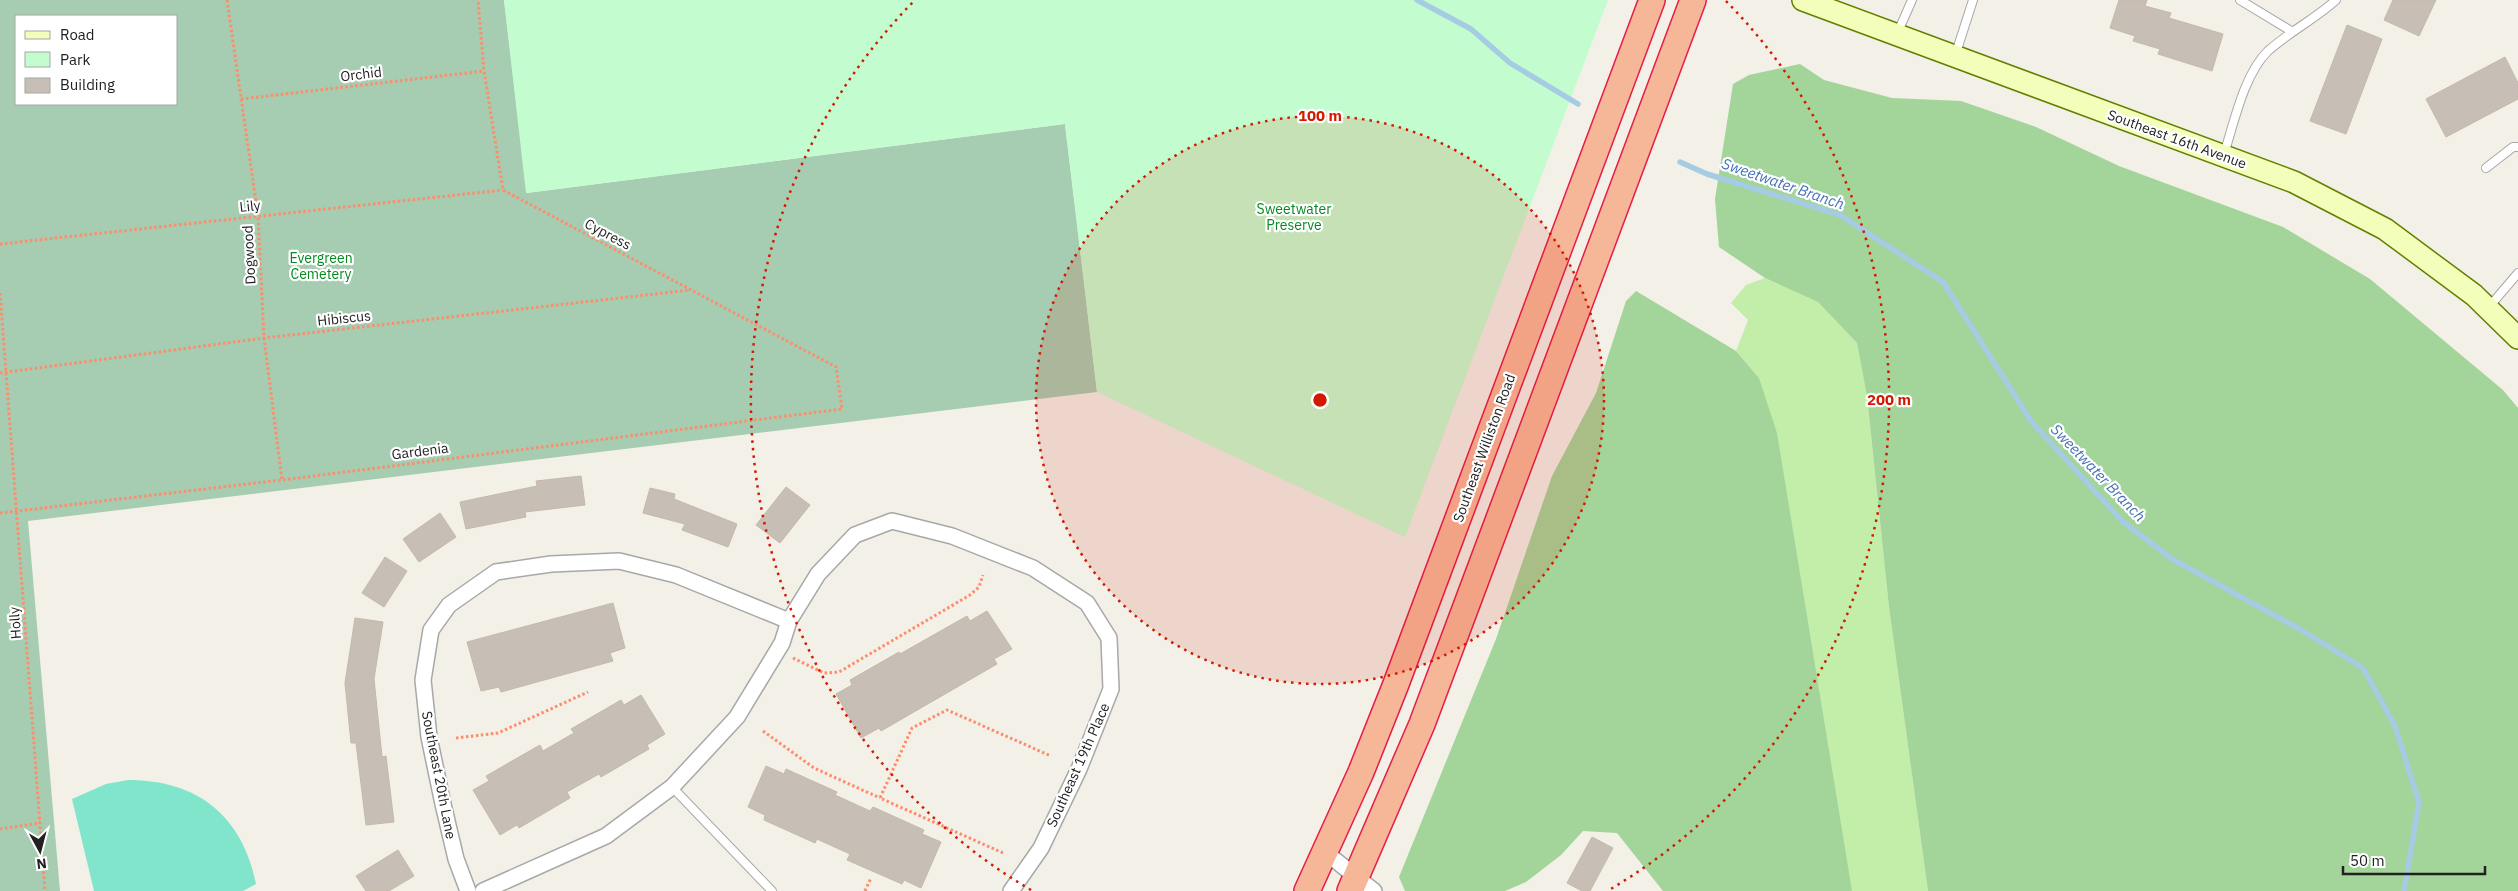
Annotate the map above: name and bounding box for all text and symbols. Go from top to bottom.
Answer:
legend [15,15,178,105]
text: Road [60,25,95,44]
text: Park [60,50,90,69]
street label: Orchid [339,63,383,85]
text: Building [60,75,115,94]
street label: Southeast 16th Avenue [2105,105,2249,173]
text: 100 m [1298,106,1342,125]
water label: Sweetwater Branch [1719,154,1847,213]
street label: Lily [239,196,261,216]
park label: Sweetwater Preserve [1257,200,1331,234]
street label: Cypress [582,214,635,254]
street label: Dogwood [238,225,260,285]
park label: Evergreen Cemetery [289,249,353,283]
street label: Hibiscus [316,306,372,330]
street label: Southeast Williston Road [1449,371,1519,525]
text: 200 m [1867,390,1911,409]
centre of rings [1311,391,1329,409]
water label: Sweetwater Branch [2047,420,2150,525]
street label: Gardenia [391,439,450,463]
street label: Holly [5,606,25,640]
street label: Southeast 19th Place [1042,700,1114,830]
street label: Southeast 20th Lane [418,709,460,841]
north arrow [15,826,65,876]
scale bar [2343,844,2486,876]
text: 50 m [2350,851,2385,870]
text: N [35,854,48,873]

